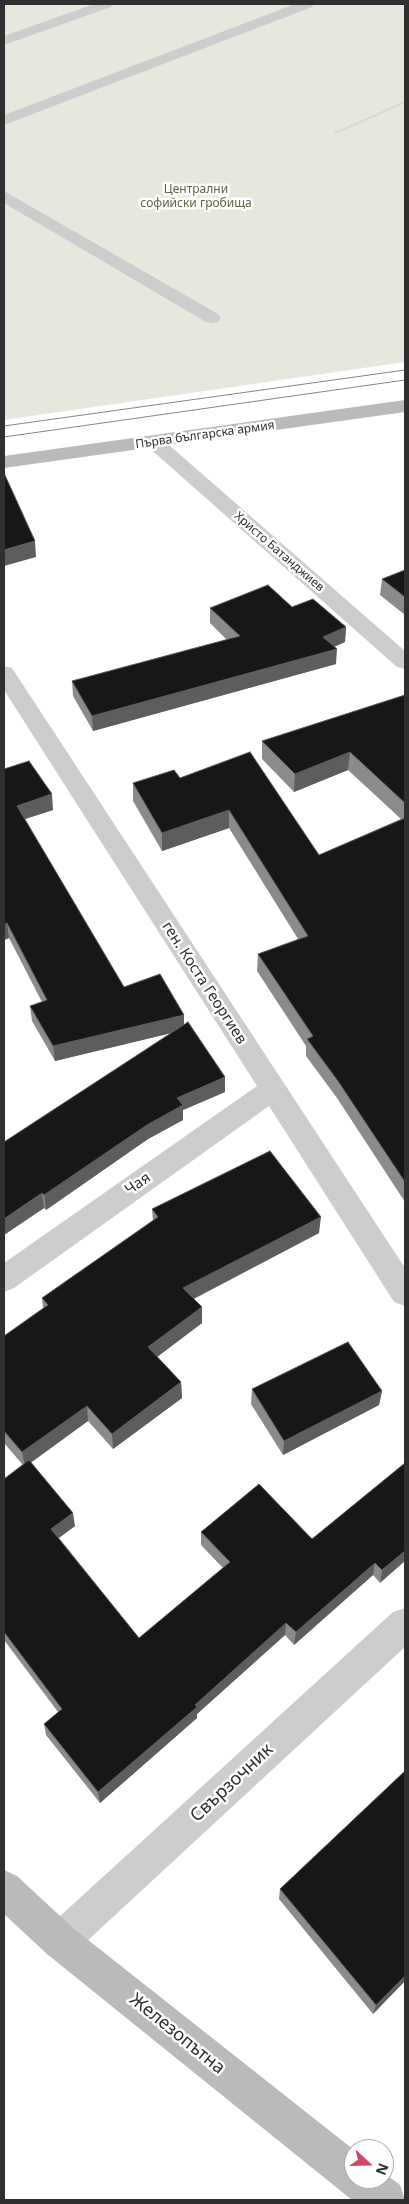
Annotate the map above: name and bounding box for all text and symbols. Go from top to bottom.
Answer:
park label: Централни софийски гробища [140,183,252,211]
street label: Първа българска армия [135,418,275,452]
street label: Христо Батанджиев [231,509,327,595]
street label: ген. Коста Георгиев [158,918,250,1048]
street label: Чая [122,1169,154,1199]
street label: Свързочник [186,1739,278,1827]
street label: Железопътна [125,1989,229,2079]
north arrow [344,2139,394,2189]
text: N [372,2160,393,2178]

